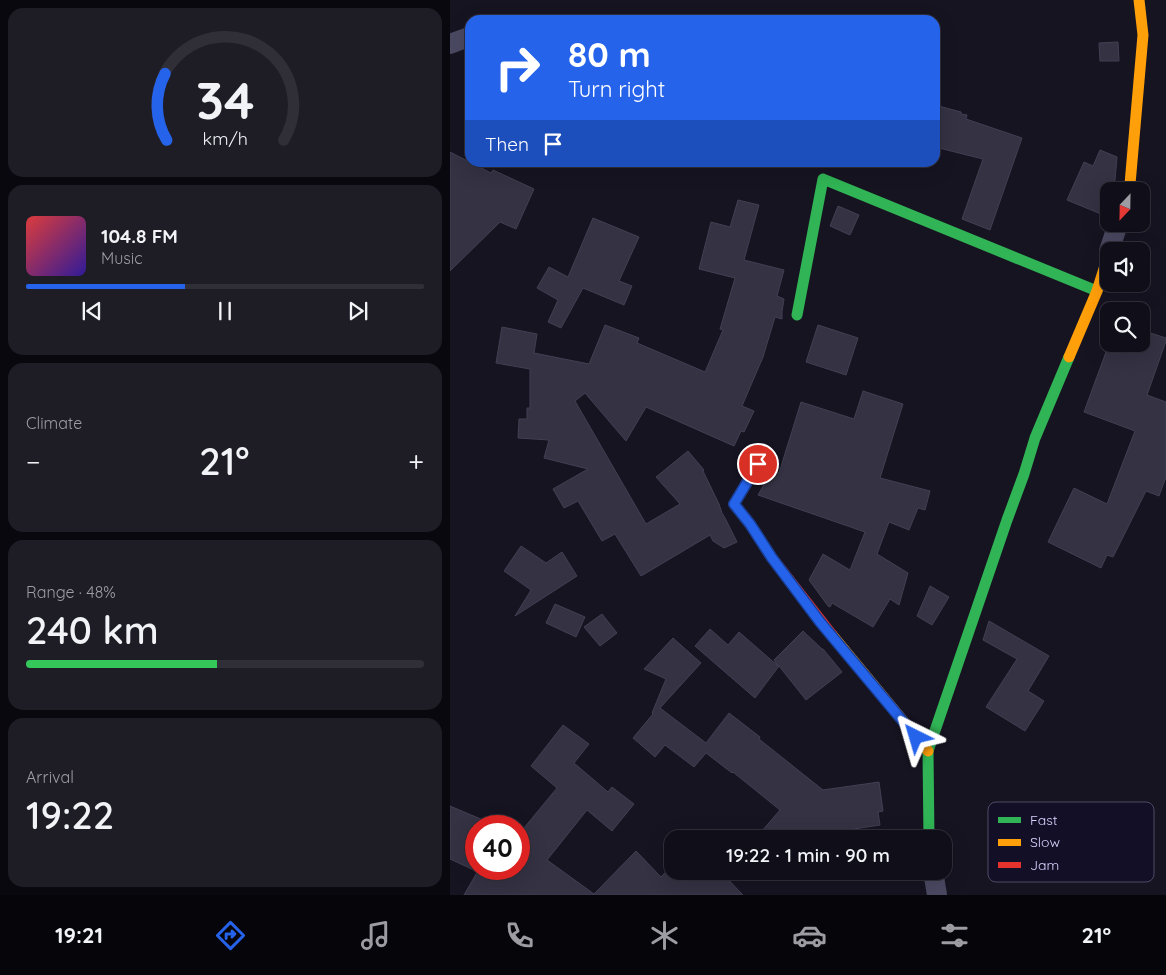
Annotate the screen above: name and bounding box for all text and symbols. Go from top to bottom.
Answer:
text: 80 m [568,32,651,76]
icon: right [485,35,550,100]
text: 34 [196,67,254,132]
text: Turn right [568,75,665,103]
text: km/h [202,127,248,149]
icon: arrive [539,130,567,158]
text: Then [485,132,529,156]
north arrow [1100,182,1150,232]
map controls [1100,182,1150,352]
text: 104.8 FM [101,224,178,248]
button: sound [1100,242,1150,292]
text: Music [101,248,143,268]
icon: previous [78,297,106,325]
icon: pause [211,297,239,325]
icon: next [344,297,372,325]
button: search [1100,302,1150,352]
text: Climate [26,413,82,433]
text: 21° [199,437,249,485]
pin [737,443,779,485]
text: − [26,444,41,479]
text: + [408,444,424,479]
icon: arrive [744,450,772,478]
text: Range · 48% [26,582,116,602]
text: 240 km [26,606,159,654]
position arrow [889,710,941,762]
text: Arrival [26,767,74,787]
text: 19:22 [26,791,114,839]
legend [988,802,1154,882]
text: Fast [1030,811,1058,829]
speed limit sign: 40 [465,815,530,880]
text: Slow [1030,833,1060,851]
text: 19:22 · 1 min · 90 m [726,843,890,867]
text: Jam [1030,856,1059,874]
icon: directions [213,918,248,953]
icon: music [358,918,393,953]
icon: phone [502,918,537,953]
icon: climate [647,918,682,953]
icon: car [792,918,827,953]
icon: filters [937,918,972,953]
text: 19:21 [55,921,103,949]
text: 21° [1081,921,1111,949]

